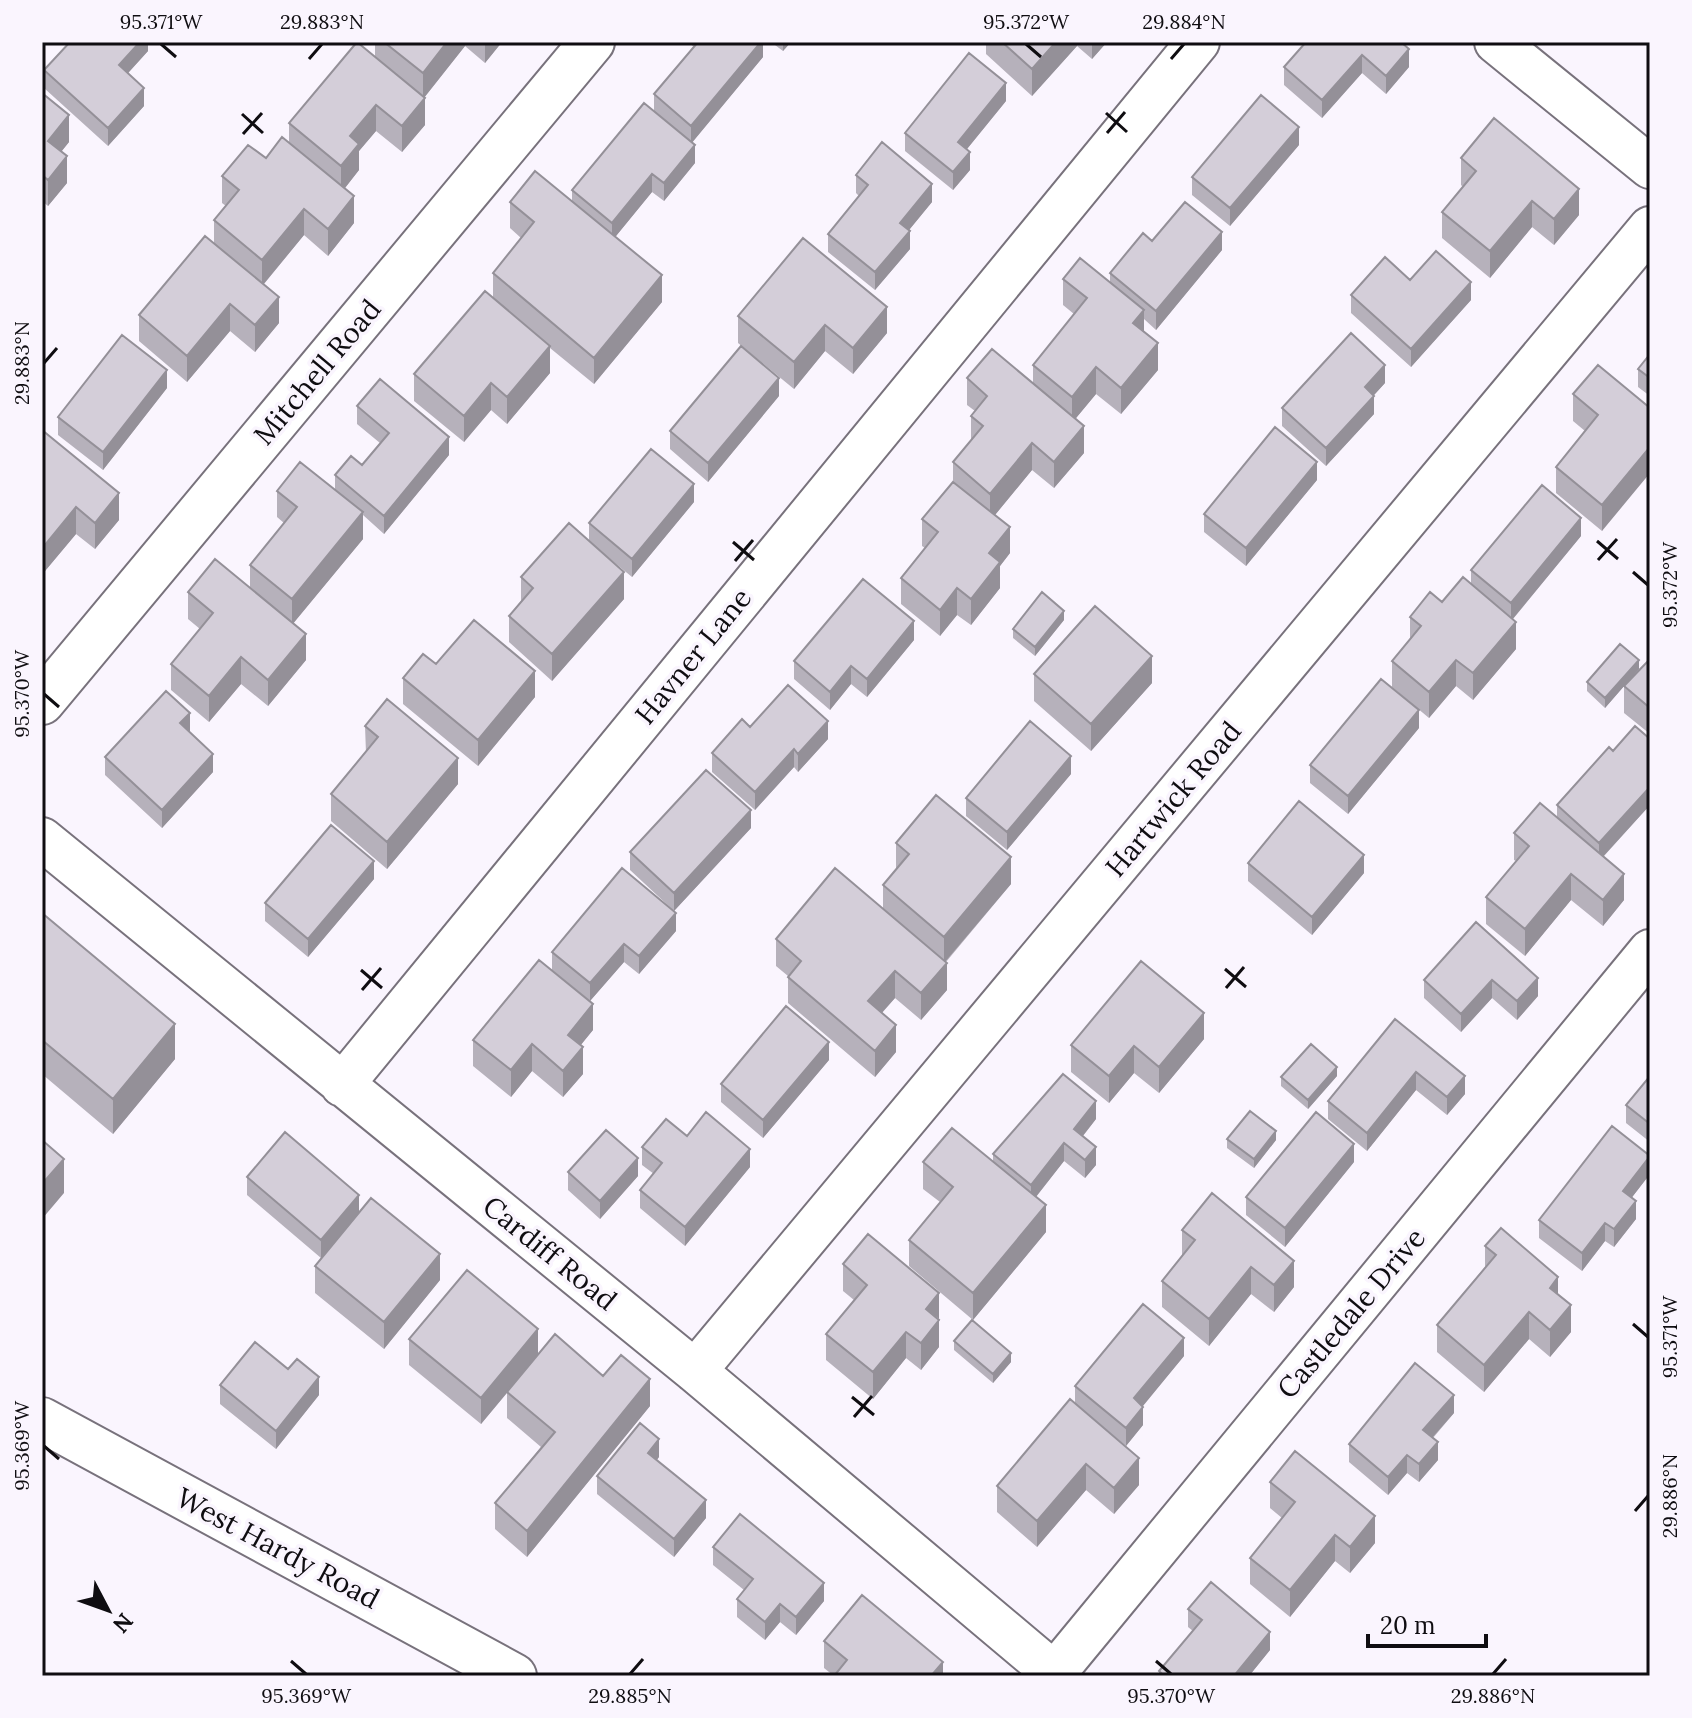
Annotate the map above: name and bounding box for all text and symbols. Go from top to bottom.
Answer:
text: 95.371°W [120,9,203,34]
text: 29.883°N [280,9,364,34]
text: 95.372°W [983,9,1070,34]
text: 29.884°N [1142,9,1226,34]
street label: Mitchell Road [246,292,388,452]
text: 29.883°N [9,321,34,405]
text: 95.372°W [1657,541,1682,628]
street label: Havner Lane [627,581,759,731]
text: 95.370°W [9,649,34,738]
street label: Hartwick Road [1097,714,1249,884]
street label: Cardiff Road [476,1188,624,1318]
street label: Castledale Drive [1269,1220,1433,1406]
text: 95.371°W [1657,1295,1682,1378]
text: 95.369°W [9,1400,34,1491]
text: 29.886°N [1657,1454,1682,1538]
street label: West Hardy Road [170,1479,386,1617]
north arrow [68,1570,148,1650]
scale bar [1368,1598,1486,1648]
text: N [107,1608,139,1639]
text: 20 m [1380,1610,1436,1641]
text: 95.369°W [261,1683,352,1708]
text: 29.885°N [588,1683,672,1708]
text: 95.370°W [1127,1683,1216,1708]
text: 29.886°N [1451,1683,1535,1708]

